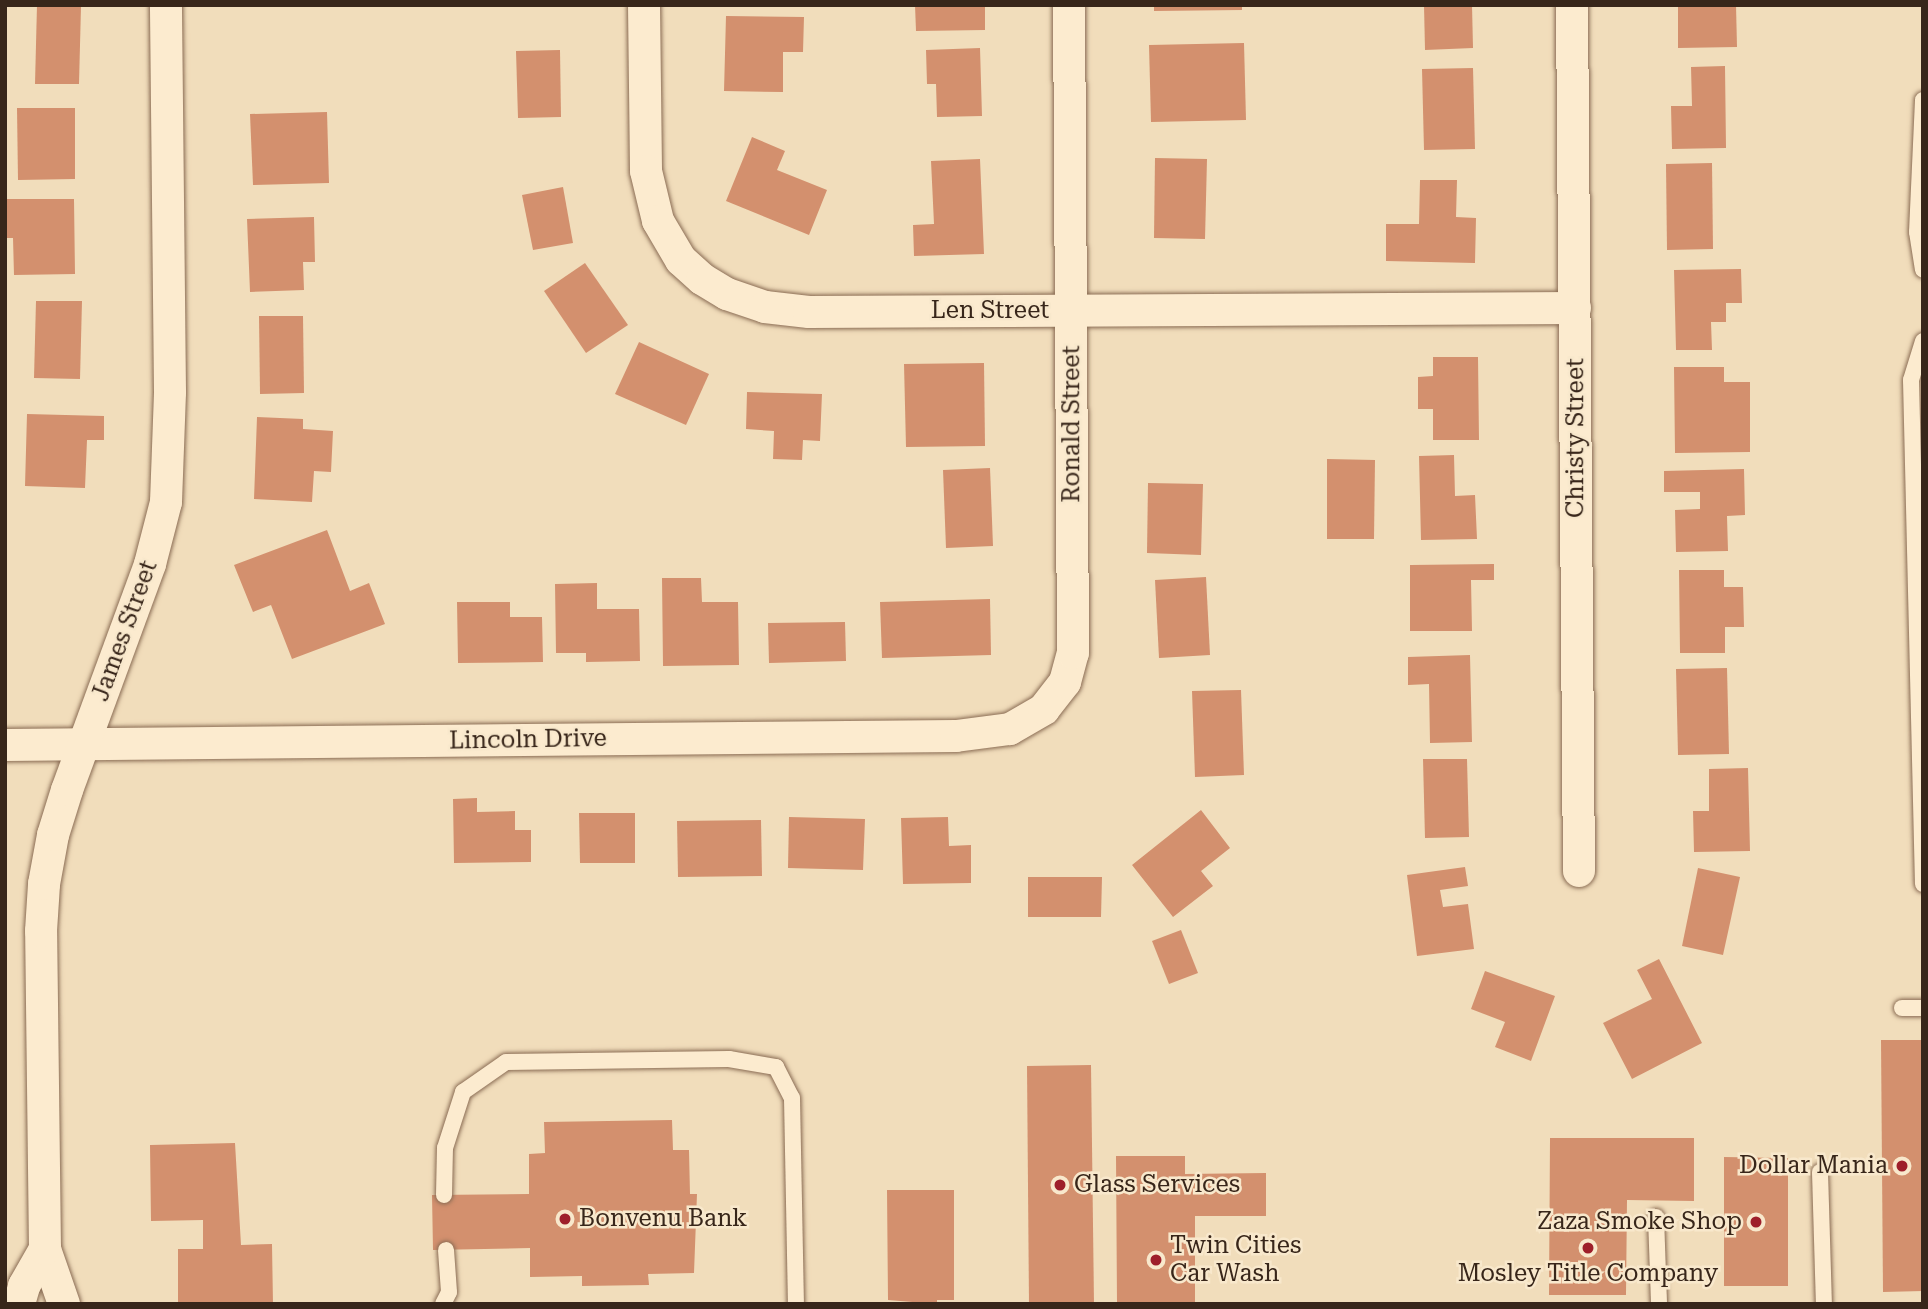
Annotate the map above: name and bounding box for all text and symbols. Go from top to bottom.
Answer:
street label: Len Street [931,297,1049,325]
street label: Ronald Street [1058,345,1086,503]
street label: Christy Street [1562,358,1590,518]
street label: James Street [86,557,164,705]
street label: Lincoln Drive [449,724,607,756]
place label: Dollar Mania [1739,1152,1888,1180]
marker: Dollar Mania [1894,1158,1910,1174]
place label: Glass Services [1074,1171,1240,1199]
marker: Glass Services [1052,1177,1068,1193]
place label: Bonvenu Bank [579,1205,747,1233]
place label: Zaza Smoke Shop [1537,1208,1742,1236]
marker: Bonvenu Bank [557,1211,573,1227]
marker: Zaza Smoke Shop [1748,1214,1764,1230]
place label: Twin Cities Car Wash [1170,1232,1301,1288]
marker: Mosley Title Company [1580,1240,1596,1256]
marker: Twin Cities Car Wash [1148,1252,1164,1268]
place label: Mosley Title Company [1458,1260,1718,1288]

